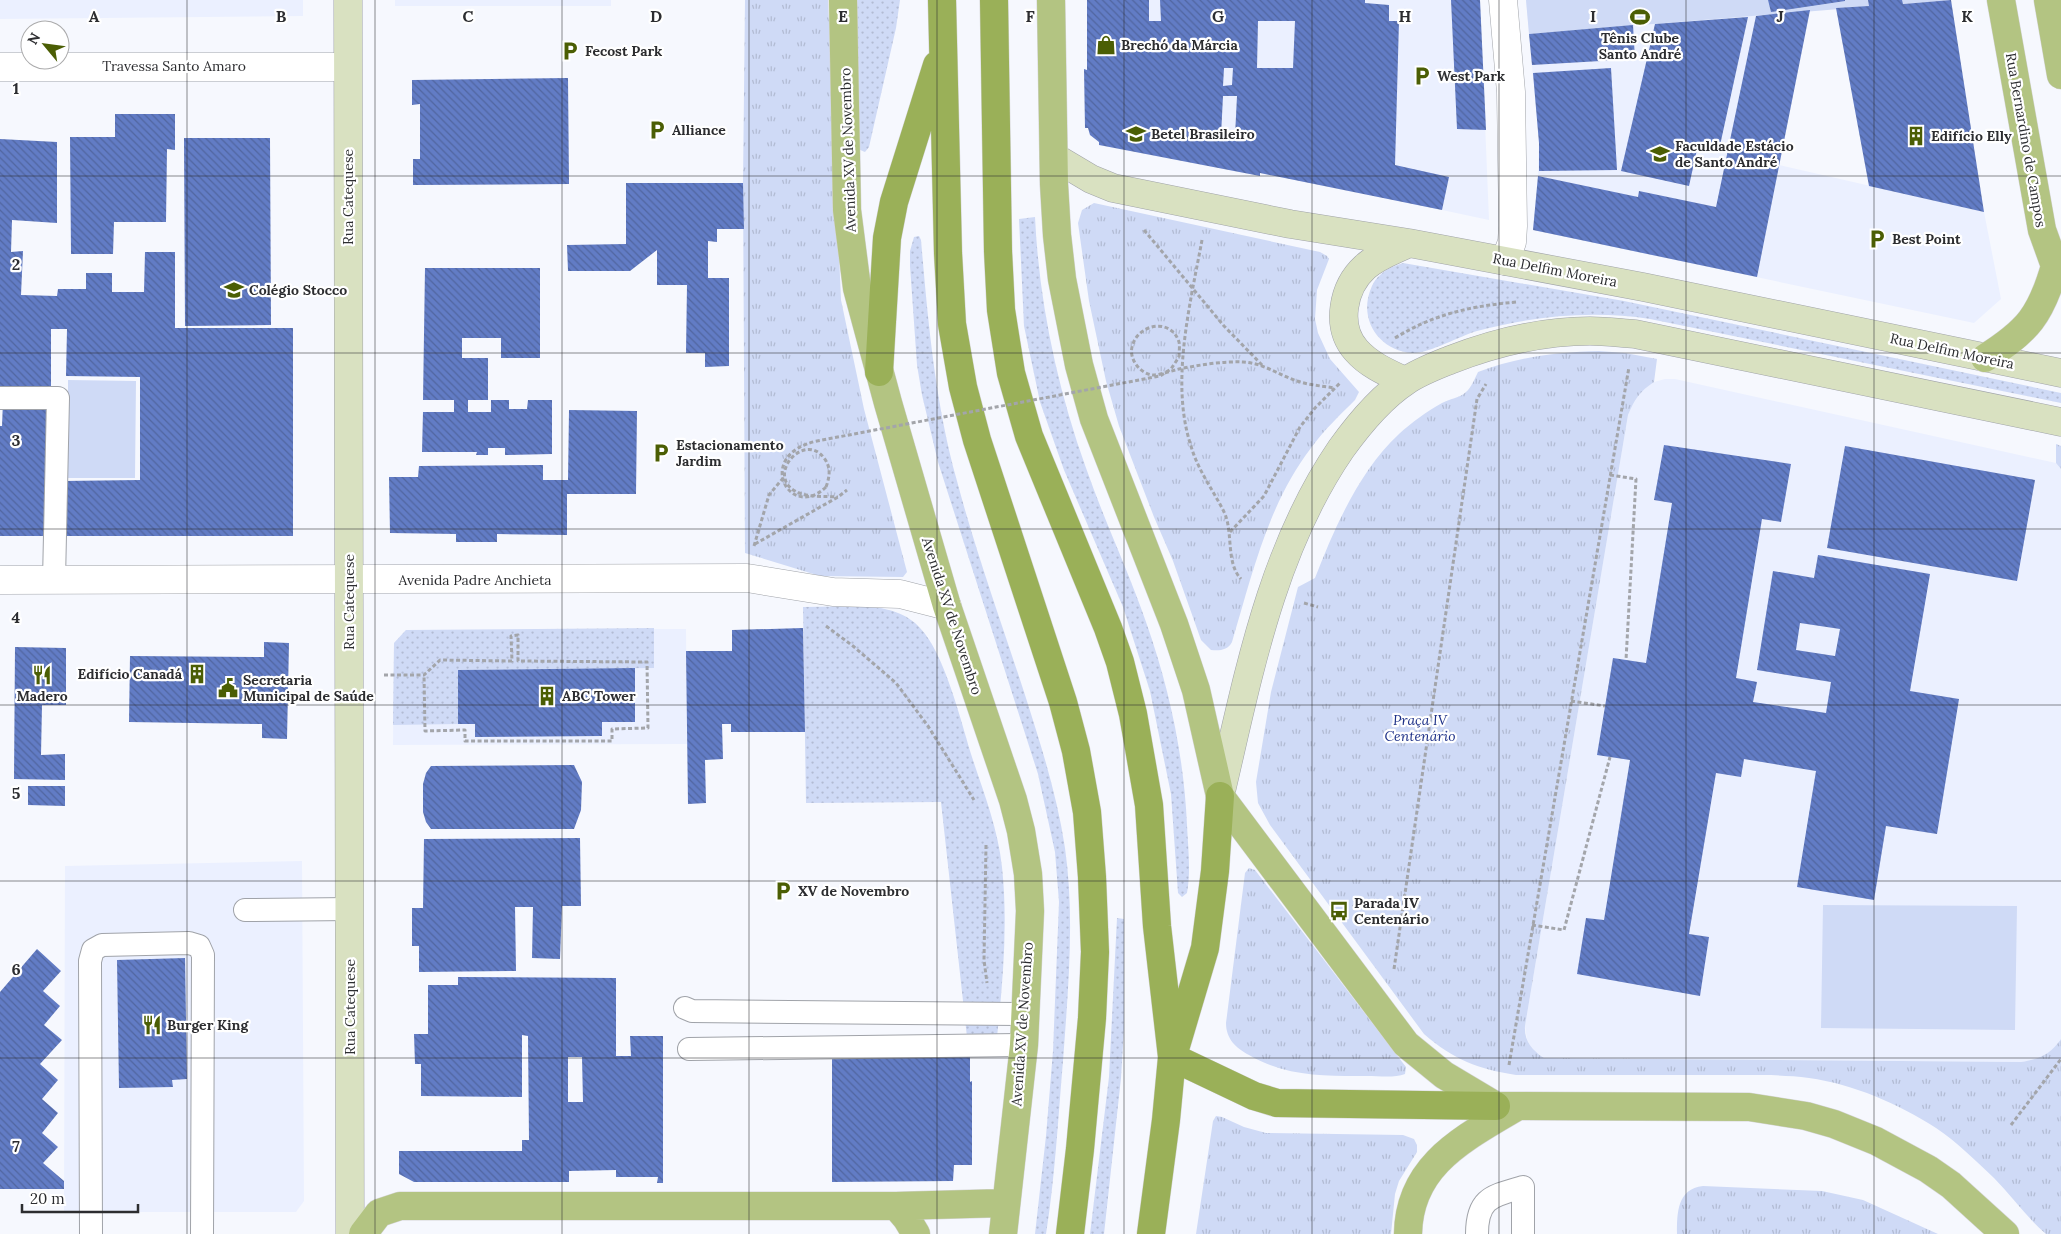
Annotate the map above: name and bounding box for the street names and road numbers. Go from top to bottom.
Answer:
street label: Rua Bernardino de Campos [2002,51,2050,229]
street label: Travessa Santo Amaro [102,57,246,75]
street label: Avenida XV de Novembro [836,67,860,234]
street label: Rua Catequese [339,149,357,245]
street label: Rua Delfim Moreira [1491,249,1619,291]
street label: Rua Delfim Moreira [1888,329,2016,373]
street label: Avenida XV de Novembro [918,534,986,697]
street label: Rua Catequese [340,554,358,650]
street label: Avenida Padre Anchieta [397,571,552,589]
street label: Avenida XV de Novembro [1007,941,1037,1108]
street label: Rua Catequese [341,959,359,1055]

